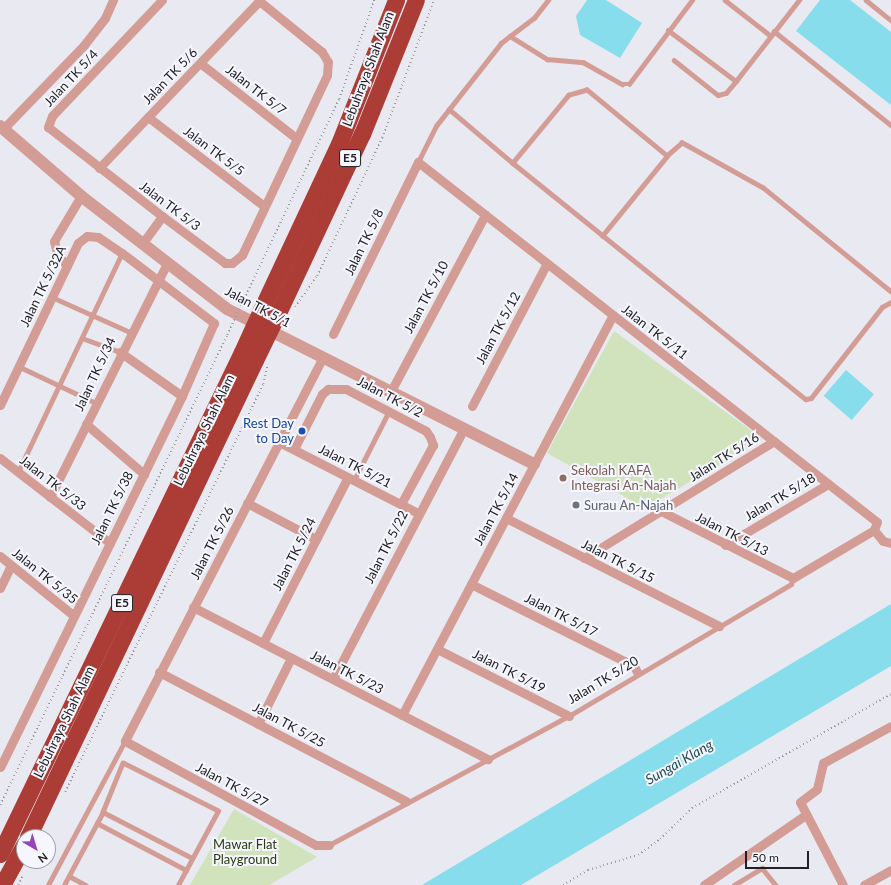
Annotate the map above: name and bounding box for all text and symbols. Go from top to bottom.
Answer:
street label: Lebuhraya Shah Alam [339,9,397,129]
street label: Jalan TK 5/6 [139,45,201,107]
street label: Jalan TK 5/4 [41,46,101,110]
street label: Jalan TK 5/7 [223,62,289,118]
street label: Jalan TK 5/5 [180,123,248,179]
road number: E5 [339,148,361,168]
street label: Jalan TK 5/3 [136,178,204,234]
street label: Jalan TK 5/8 [341,206,387,278]
street label: Jalan TK 5/32A [17,243,69,329]
street label: Jalan TK 5/10 [400,258,452,336]
street label: Jalan TK 5/1 [222,283,294,331]
street label: Jalan TK 5/12 [472,289,524,367]
street label: Jalan TK 5/11 [619,301,691,363]
street label: Jalan TK 5/34 [71,334,119,414]
street label: Lebuhraya Shah Alam [170,372,238,488]
street label: Jalan TK 5/2 [354,373,426,421]
place label: Rest Day to Day [243,416,294,447]
marker: Rest Day to Day [297,426,307,436]
street label: Jalan TK 5/16 [686,429,762,485]
street label: Jalan TK 5/21 [316,441,394,491]
street label: Jalan TK 5/33 [17,452,89,514]
place label: Sekolah KAFA Integrasi An-Najah [571,463,677,494]
street label: Jalan TK 5/38 [87,469,137,547]
street label: Jalan TK 5/14 [470,470,522,548]
street label: Jalan TK 5/18 [742,470,818,524]
marker: Sekolah KAFA Integrasi An-Najah [558,473,568,483]
place label: Surau An-Najah [584,497,674,513]
marker: Surau An-Najah [571,500,581,510]
street label: Jalan TK 5/26 [187,504,237,582]
street label: Jalan TK 5/22 [361,508,411,586]
street label: Jalan TK 5/13 [693,509,771,559]
street label: Jalan TK 5/24 [269,515,319,593]
street label: Jalan TK 5/15 [579,536,657,586]
street label: Jalan TK 5/35 [9,545,81,607]
street label: Jalan TK 5/17 [522,590,600,640]
road number: E5 [111,593,133,613]
street label: Jalan TK 5/19 [470,646,548,696]
street label: Jalan TK 5/23 [308,647,386,697]
street label: Jalan TK 5/20 [565,653,641,707]
street label: Lebuhraya Shah Alam [30,664,98,780]
street label: Jalan TK 5/25 [250,699,328,751]
water label: Sungai Klang [642,736,716,788]
street label: Jalan TK 5/27 [193,759,271,811]
north arrow [16,829,56,869]
park label: Mawar Flat Playground [213,837,277,868]
scale bar [747,843,811,869]
text: N [36,850,50,866]
text: 50 m [752,850,779,865]

